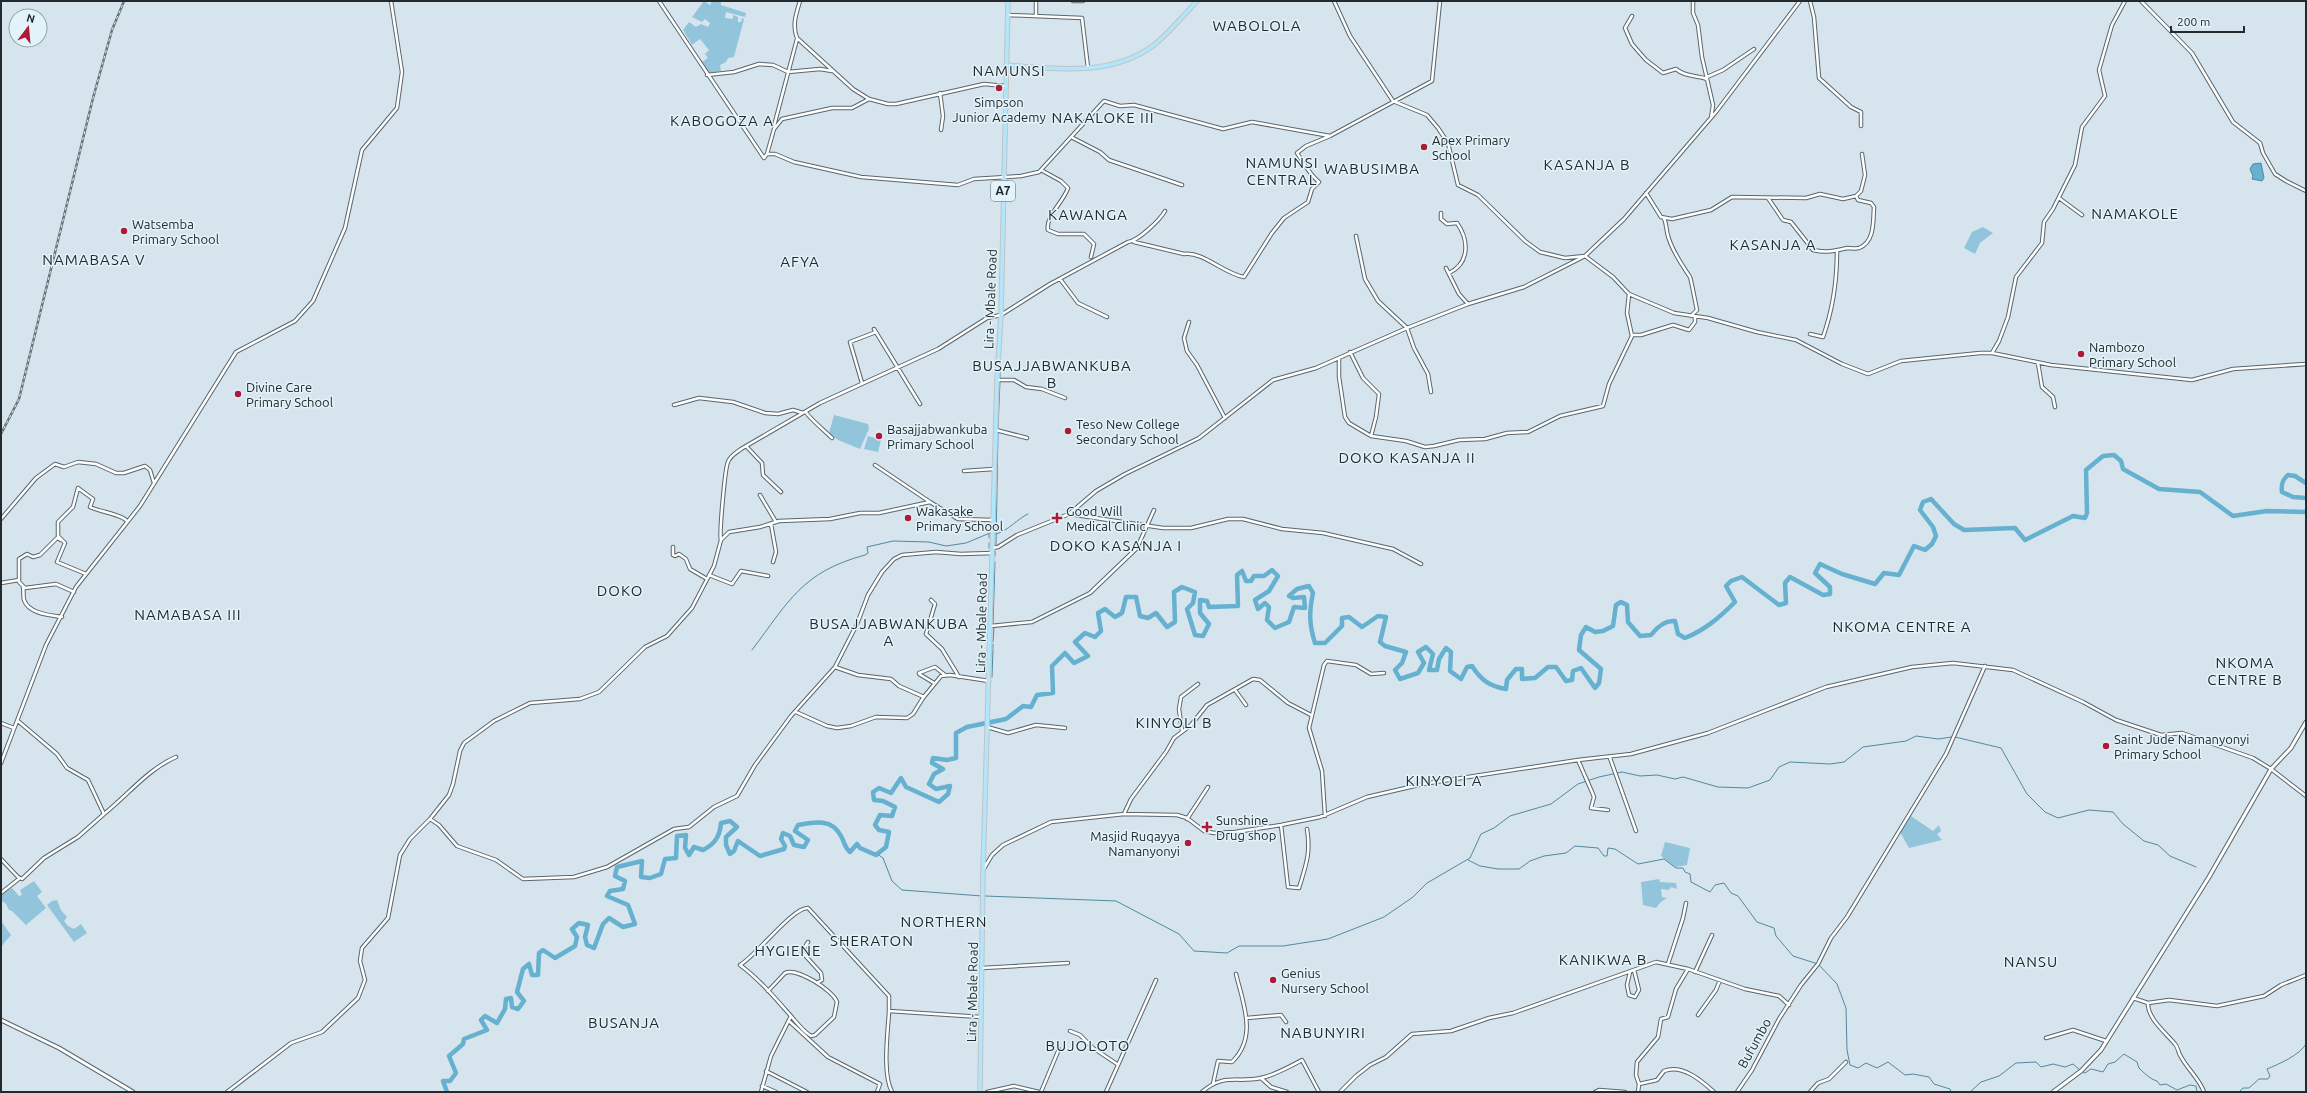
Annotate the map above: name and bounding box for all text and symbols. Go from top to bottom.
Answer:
north arrow [8,8,48,48]
scale bar [2171,8,2244,34]
text: N [25,11,36,25]
text: 200 m [2177,15,2210,28]
district label: WABOLOLA [1212,17,1302,34]
district label: NAMUNSI [972,62,1046,79]
marker: Simpson Junior Academy [994,83,1004,93]
place label: Simpson Junior Academy [952,95,1046,124]
district label: NAKALOKE III [1051,109,1155,126]
district label: KABOGOZA A [670,112,774,129]
place label: Apex Primary School [1432,133,1510,162]
marker: Apex Primary School [1419,142,1429,152]
district label: NAMUNSI CENTRAL [1245,154,1319,188]
district label: KASANJA B [1543,156,1631,173]
district label: WABUSIMBA [1324,160,1420,177]
road number: A7 [991,181,1015,201]
district label: NAMAKOLE [2091,205,2179,222]
district label: KAWANGA [1048,206,1128,223]
place label: Watsemba Primary School [132,217,220,246]
marker: Watsemba Primary School [119,226,129,236]
district label: KASANJA A [1729,236,1817,253]
street label: Lira - Mbale Road [981,249,999,349]
district label: NAMABASA V [42,251,146,268]
district label: AFYA [780,253,820,270]
place label: Nambozo Primary School [2089,340,2177,369]
marker: Nambozo Primary School [2076,349,2086,359]
district label: BUSAJJABWANKUBA B [972,357,1132,391]
place label: Divine Care Primary School [246,380,334,409]
marker: Divine Care Primary School [233,389,243,399]
place label: Teso New College Secondary School [1076,417,1180,446]
place label: Basajjabwankuba Primary School [887,422,987,451]
marker: Teso New College Secondary School [1063,426,1073,436]
marker: Basajjabwankuba Primary School [874,431,884,441]
district label: DOKO KASANJA II [1338,449,1476,466]
place label: Wakasake Primary School [916,504,1004,533]
place label: Good Will Medical Clinic [1066,504,1145,533]
marker: Good Will Medical Clinic [1051,512,1063,524]
marker: Wakasake Primary School [903,513,913,523]
district label: DOKO KASANJA I [1050,537,1182,554]
street label: Lira - Mbale Road [973,573,989,673]
district label: DOKO [597,582,643,599]
district label: NAMABASA III [134,606,242,623]
district label: BUSAJJABWANKUBA A [809,615,969,649]
district label: NKOMA CENTRE A [1833,618,1971,635]
district label: NKOMA CENTRE B [2207,654,2283,688]
district label: KINYOLI B [1136,714,1212,731]
place label: Saint Jude Namanyonyi Primary School [2114,732,2250,761]
marker: Saint Jude Namanyonyi Primary School [2101,741,2111,751]
district label: KINYOLI A [1405,772,1483,789]
place label: Sunshine Drug shop [1216,813,1276,842]
marker: Sunshine Drug shop [1201,821,1213,833]
place label: Masjid Ruqayya Namanyonyi [1090,829,1180,858]
marker: Masjid Ruqayya Namanyonyi [1183,838,1193,848]
district label: NORTHERN [901,913,987,930]
district label: SHERATON [830,932,914,949]
district label: HYGIENE [755,942,822,959]
street label: Lira - Mbale Road [964,942,980,1042]
district label: KANIKWA B [1559,951,1647,968]
district label: NANSU [2004,953,2058,970]
place label: Genius Nursery School [1281,966,1369,995]
marker: Genius Nursery School [1268,975,1278,985]
district label: BUSANJA [588,1014,660,1031]
street label: Bufumbo [1735,1016,1773,1070]
district label: NABUNYIRI [1280,1024,1366,1041]
district label: BUJOLOTO [1045,1037,1131,1054]

